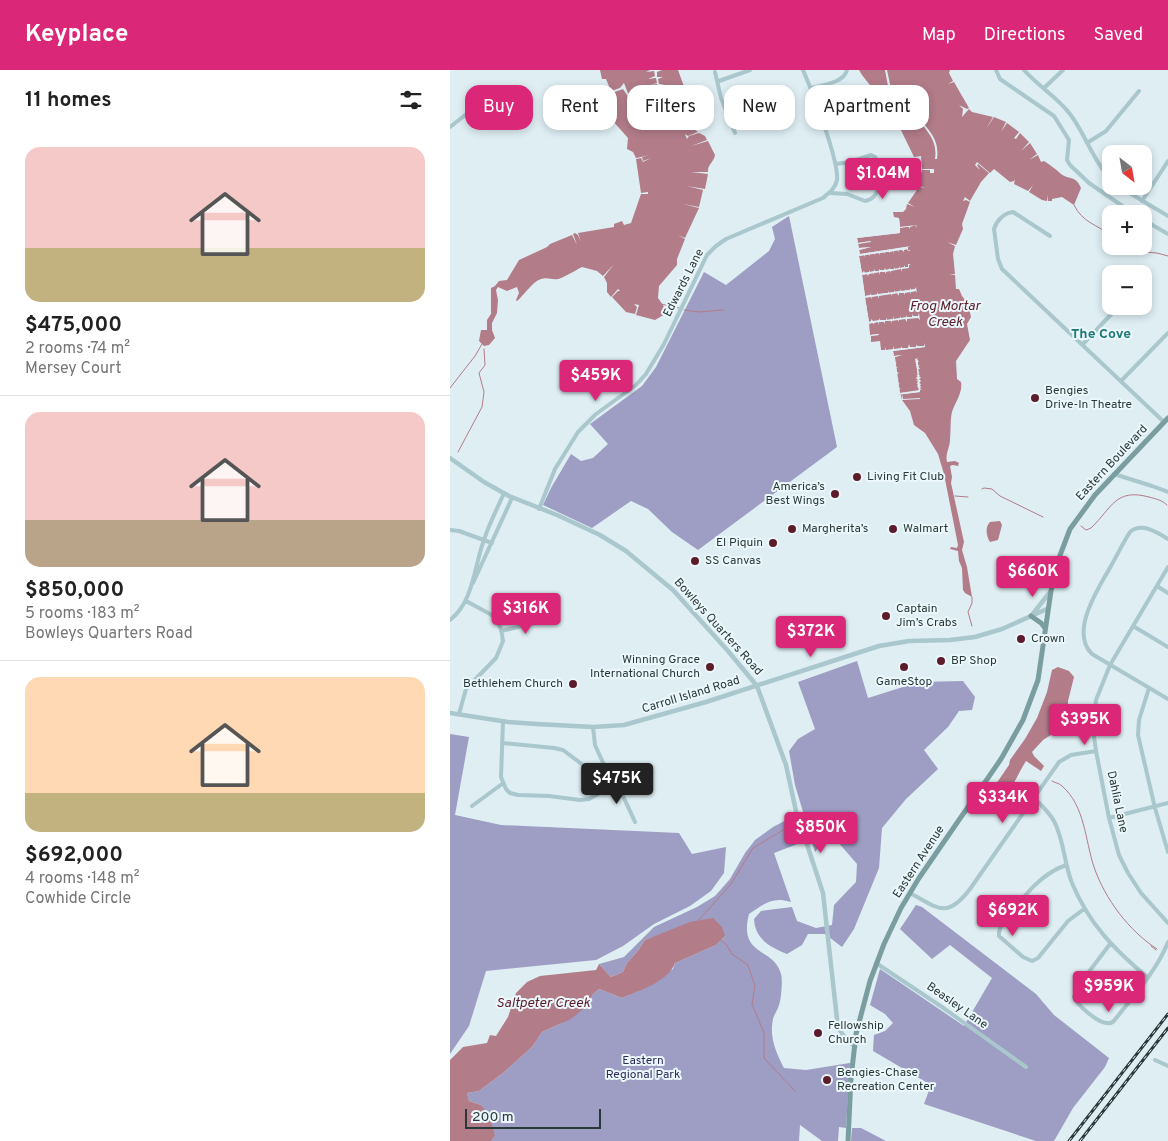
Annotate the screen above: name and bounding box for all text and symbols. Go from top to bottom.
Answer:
text: Keyplace [25,20,128,50]
text: Map [922,24,956,47]
text: Directions [984,24,1066,47]
text: Saved [1094,24,1143,47]
chip: Buy [465,85,533,130]
chip: Rent [543,85,617,130]
chip: Filters [627,85,714,130]
chip: New [724,85,795,130]
chip: Apartment [805,85,929,130]
icon: filters [397,86,425,114]
text: 11 homes [25,87,112,114]
north arrow [1102,145,1152,195]
map controls [1102,145,1152,315]
pin: $1.04M [842,158,924,200]
text: $1.04M [856,164,910,184]
icon: home [180,179,270,269]
button: + [1102,205,1152,255]
street label: Edwards Lane [660,246,708,320]
button: − [1102,265,1152,315]
water label: Frog Mortar Creek [910,298,982,331]
text: $475,000 [25,312,122,339]
district label: The Cove [1071,326,1131,343]
text: 2 rooms · 74 m² [25,339,130,359]
text: Mersey Court [25,359,122,379]
pin: $459K [561,360,631,402]
text: $459K [571,366,621,386]
place label: Bengies Drive-In Theatre [1045,383,1132,413]
marker: Bengies Drive-In Theatre [1029,392,1041,404]
street label: Eastern Boulevard [1073,422,1151,504]
icon: home [180,445,270,535]
place label: Living Fit Club [867,469,944,485]
marker: Living Fit Club [851,471,863,483]
place label: America’s Best Wings [766,479,825,509]
marker: America’s Best Wings [829,488,841,500]
place label: Margherita’s [802,521,868,537]
place label: Walmart [903,521,948,537]
marker: Margherita’s [786,523,798,535]
marker: Walmart [887,523,899,535]
place label: El Piquin [716,535,763,551]
marker: El Piquin [767,537,779,549]
place label: SS Canvas [705,553,761,569]
marker: SS Canvas [689,555,701,567]
pin: $660K [998,556,1068,598]
text: $660K [1007,562,1059,582]
street label: Bowleys Quarters Road [670,575,766,679]
text: $850,000 [25,577,124,604]
pin: $316K [491,592,561,635]
text: $316K [503,599,549,619]
place label: Captain Jim’s Crabs [896,601,957,631]
text: 5 rooms · 183 m² [25,604,140,624]
marker: Captain Jim’s Crabs [880,610,892,622]
pin: $372K [776,616,846,658]
text: $372K [787,622,835,642]
text: Bowleys Quarters Road [25,624,193,644]
place label: Crown [1031,631,1065,647]
marker: Crown [1015,633,1027,645]
place label: Winning Grace International Church [590,652,700,682]
place label: BP Shop [951,653,997,669]
marker: BP Shop [935,655,947,667]
marker: Winning Grace International Church [704,661,716,673]
marker: GameStop [898,661,910,673]
street label: Carroll Island Road [640,672,742,718]
place label: GameStop [876,674,932,690]
place label: Bethlehem Church [463,676,563,692]
marker: Bethlehem Church [567,678,579,690]
pin: $395K [1050,704,1120,746]
icon: home [180,710,270,800]
text: $395K [1060,710,1110,730]
pin: $475K [582,762,652,805]
text: $475K [592,769,642,789]
street label: Dahlia Lane [1103,770,1131,834]
pin: $334K [968,782,1038,824]
text: $334K [978,788,1028,808]
pin: $850K [786,812,856,854]
text: $850K [795,818,847,838]
street label: Eastern Avenue [889,823,949,901]
text: $692,000 [25,842,123,869]
text: 4 rooms · 148 m² [25,869,140,889]
text: Cowhide Circle [25,889,131,909]
pin: $692K [978,894,1048,937]
text: $692K [988,901,1038,921]
pin: $959K [1074,970,1144,1013]
text: $959K [1084,977,1134,997]
street label: Beasley Lane [923,979,991,1033]
water label: Saltpeter Creek [496,995,591,1012]
place label: Fellowship Church [828,1018,884,1048]
marker: Fellowship Church [812,1027,824,1039]
park label: Eastern Regional Park [606,1053,680,1083]
place label: Bengies-Chase Recreation Center [837,1065,935,1095]
marker: Bengies-Chase Recreation Center [821,1074,833,1086]
scale bar [465,1106,601,1129]
text: 200 m [472,1109,514,1126]

